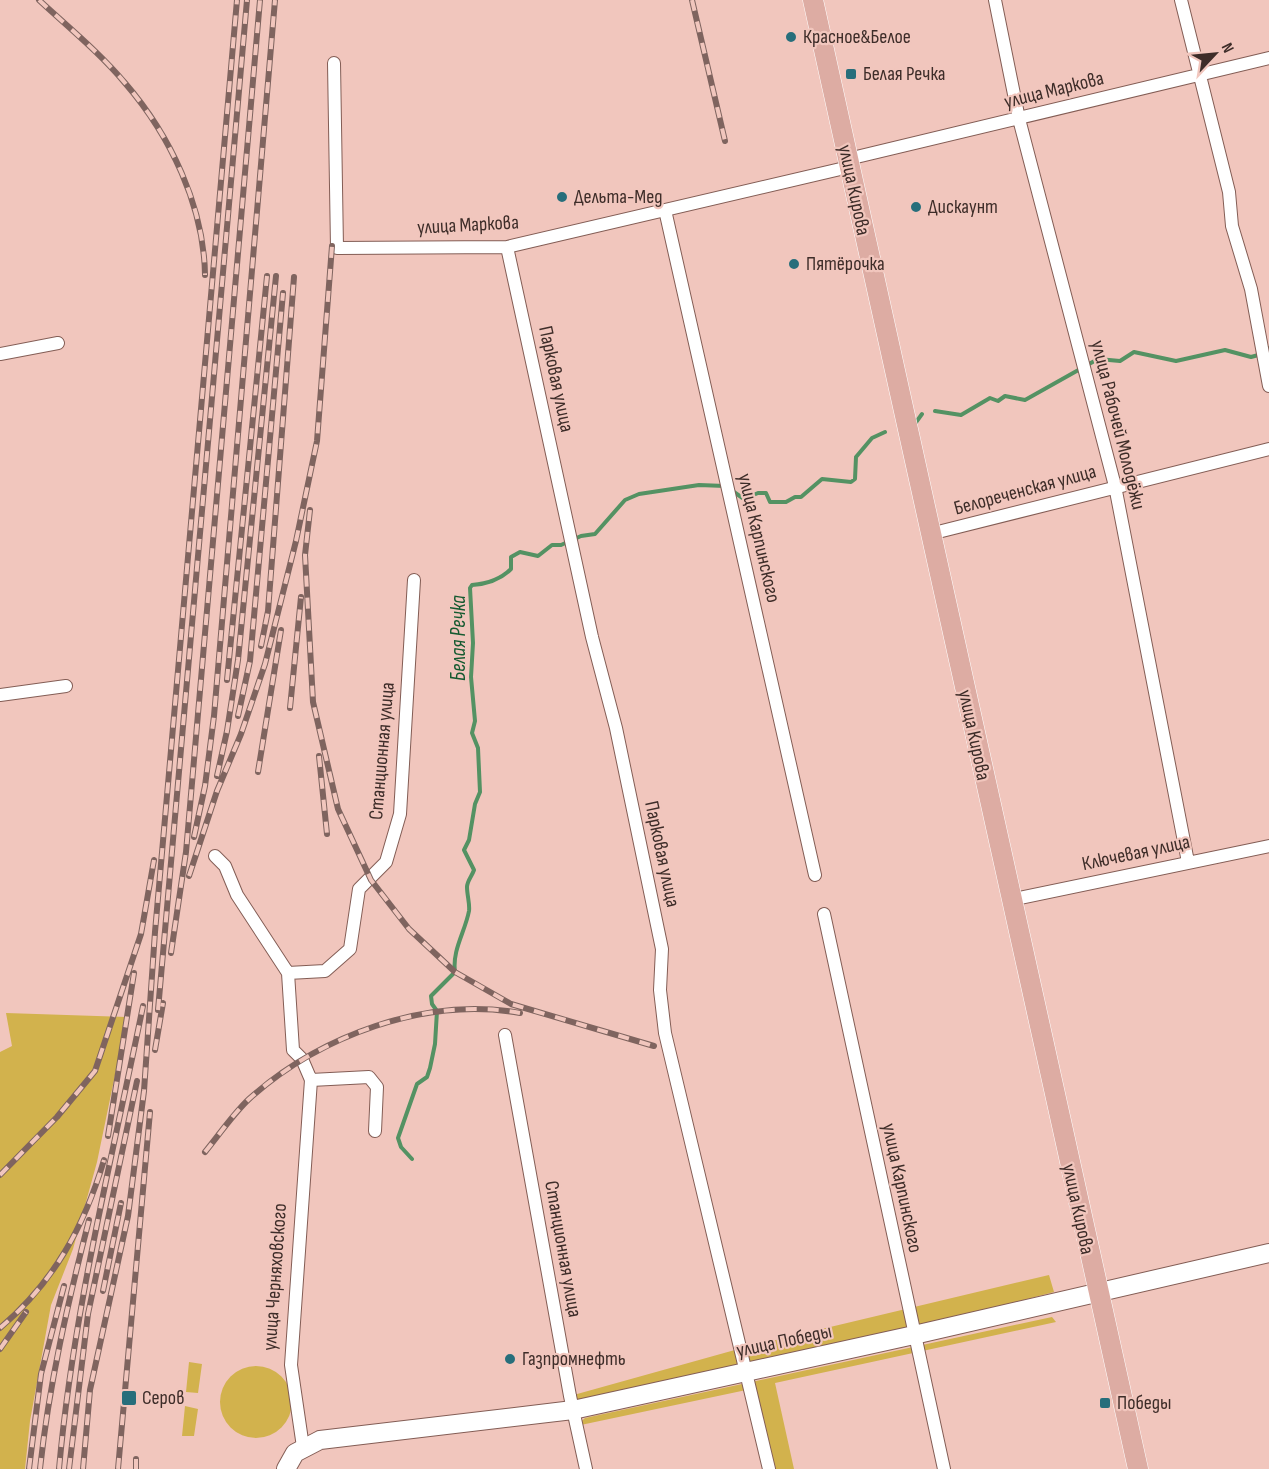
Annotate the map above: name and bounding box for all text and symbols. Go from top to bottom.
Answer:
north arrow [1185,24,1245,84]
place label: Красное&Белое [803,25,911,49]
marker: Красное&Белое [784,30,798,44]
text: N [1217,40,1238,56]
place label: Белая Речка [863,62,946,86]
street label: улица Маркова [1002,66,1106,114]
marker: Белая Речка [844,67,858,81]
street label: улица Кирова [833,142,875,238]
place label: Дельта-Мед [574,185,663,209]
marker: Дельта-Мед [555,190,569,204]
place label: Дискаунт [928,195,998,219]
marker: Дискаунт [909,200,923,214]
street label: улица Маркова [417,210,519,240]
place label: Пятёрочка [806,252,885,276]
marker: Пятёрочка [787,257,801,271]
street label: Парковая улица [533,324,579,434]
street label: улица Рабочей Молодёжи [1085,338,1151,512]
street label: Белореченская улица [951,459,1099,521]
street label: улица Карпинского [732,471,786,605]
water label: Белая Речка [446,595,471,681]
street label: Станционная улица [364,681,400,821]
street label: улица Кирова [953,687,995,783]
street label: Парковая улица [639,799,685,909]
street label: Ключевая улица [1080,830,1192,876]
street label: улица Карпинского [877,1121,927,1255]
street label: улица Кирова [1057,1161,1099,1257]
street label: Станционная улица [539,1179,587,1319]
street label: улица Черняховского [258,1203,292,1351]
street label: улица Победы [734,1319,834,1363]
place label: Газпромнефть [522,1347,626,1371]
marker: Газпромнефть [503,1352,517,1366]
place label: Серов [142,1386,184,1410]
marker: Серов [120,1389,138,1407]
place label: Победы [1117,1391,1171,1415]
marker: Победы [1098,1396,1112,1410]

